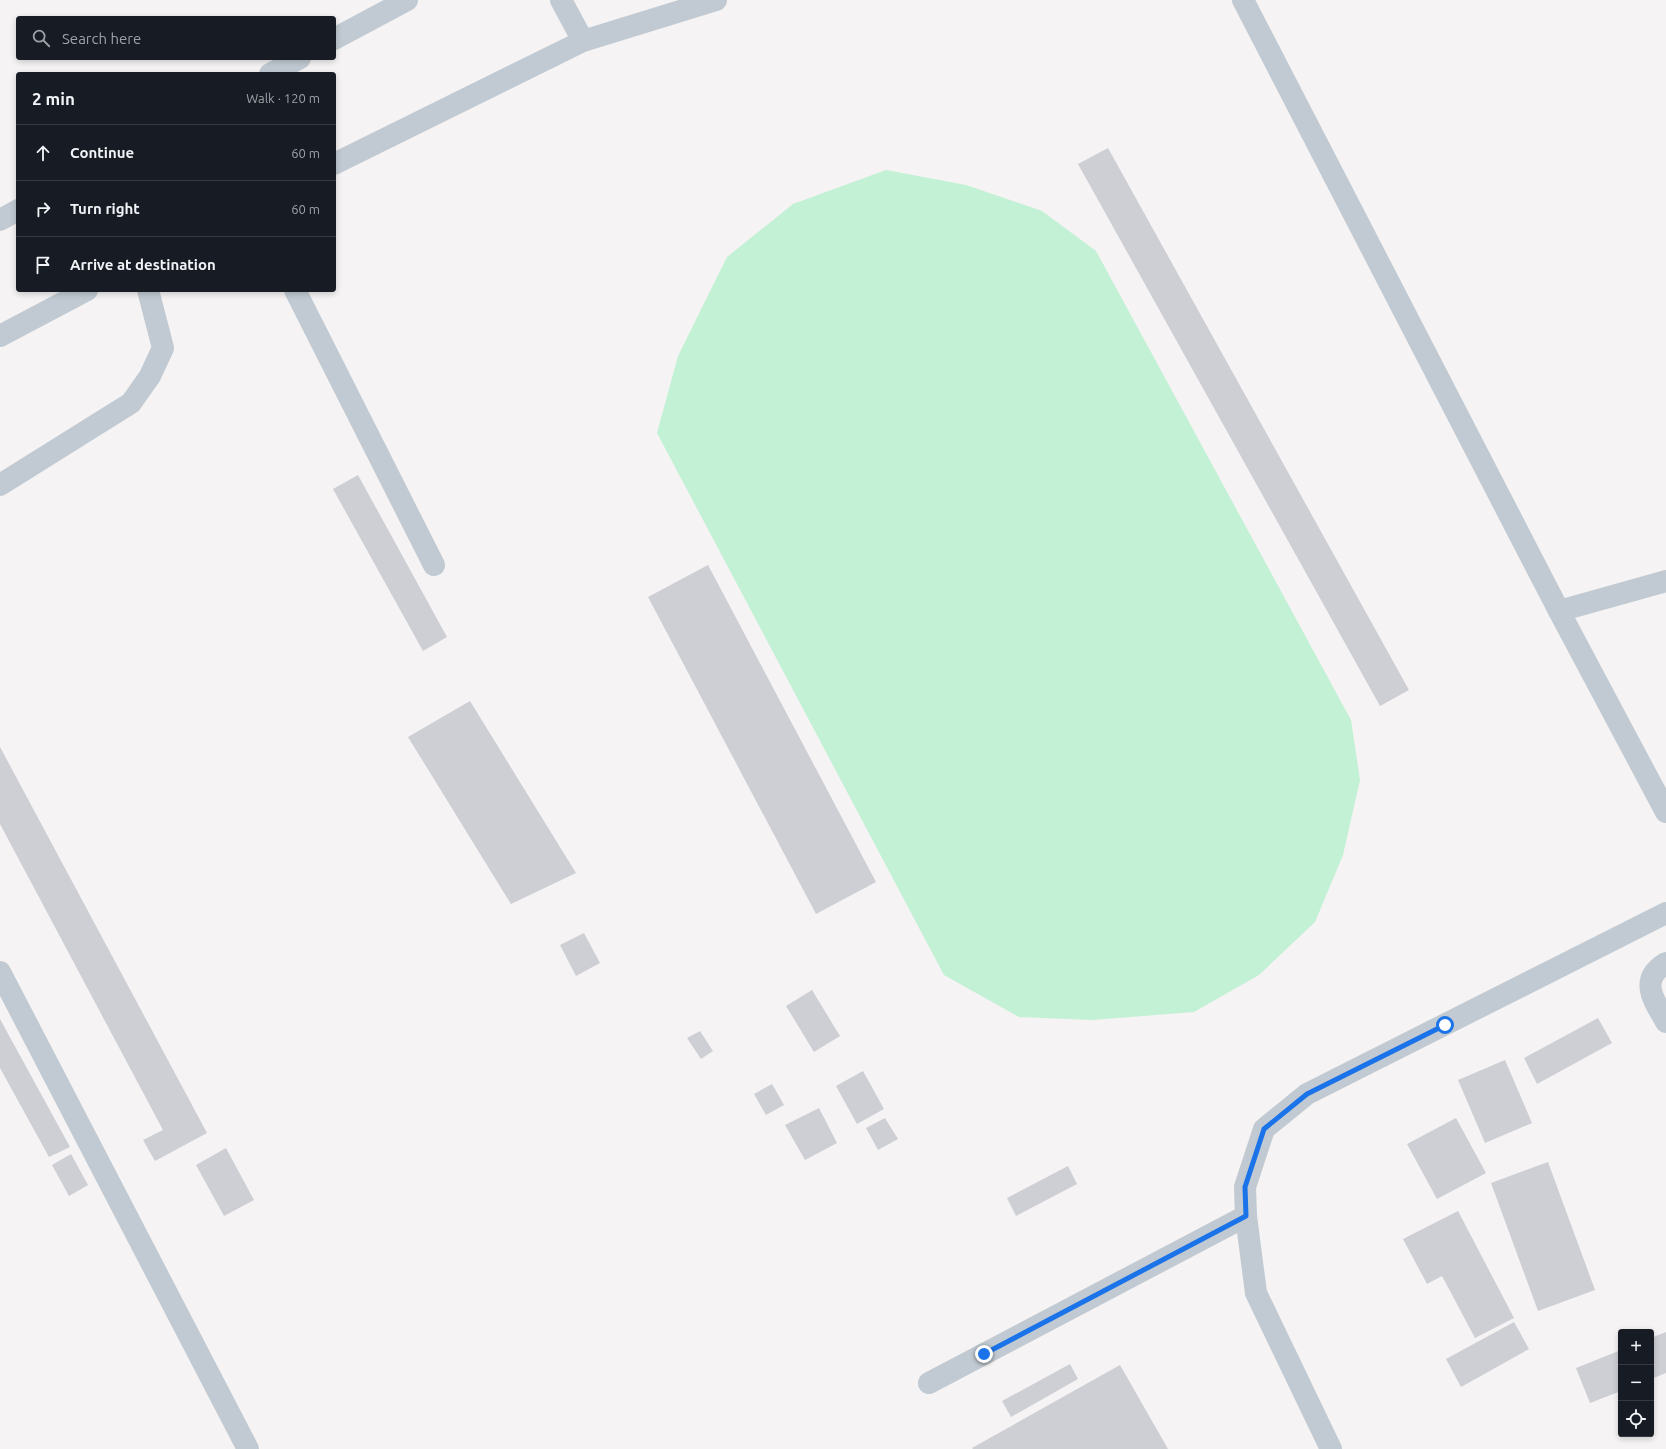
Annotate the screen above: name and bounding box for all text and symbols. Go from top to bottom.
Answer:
search box [16,16,336,60]
icon: search [30,27,52,49]
text: Search here [62,30,141,47]
text: 2 min [32,89,75,108]
text: Walk · 120 m [246,91,320,105]
icon: ahead [32,142,54,164]
text: Continue [70,144,134,161]
text: 60 m [291,146,320,160]
icon: right [32,198,54,220]
text: Turn right [70,200,140,217]
text: 60 m [291,202,320,216]
icon: arrive [32,254,54,276]
text: Arrive at destination [70,256,216,273]
route start [1436,1016,1454,1034]
map controls [1618,1329,1654,1437]
button: + [1618,1329,1654,1365]
route end [975,1345,993,1363]
button: − [1618,1365,1654,1401]
button: locate [1618,1401,1654,1437]

